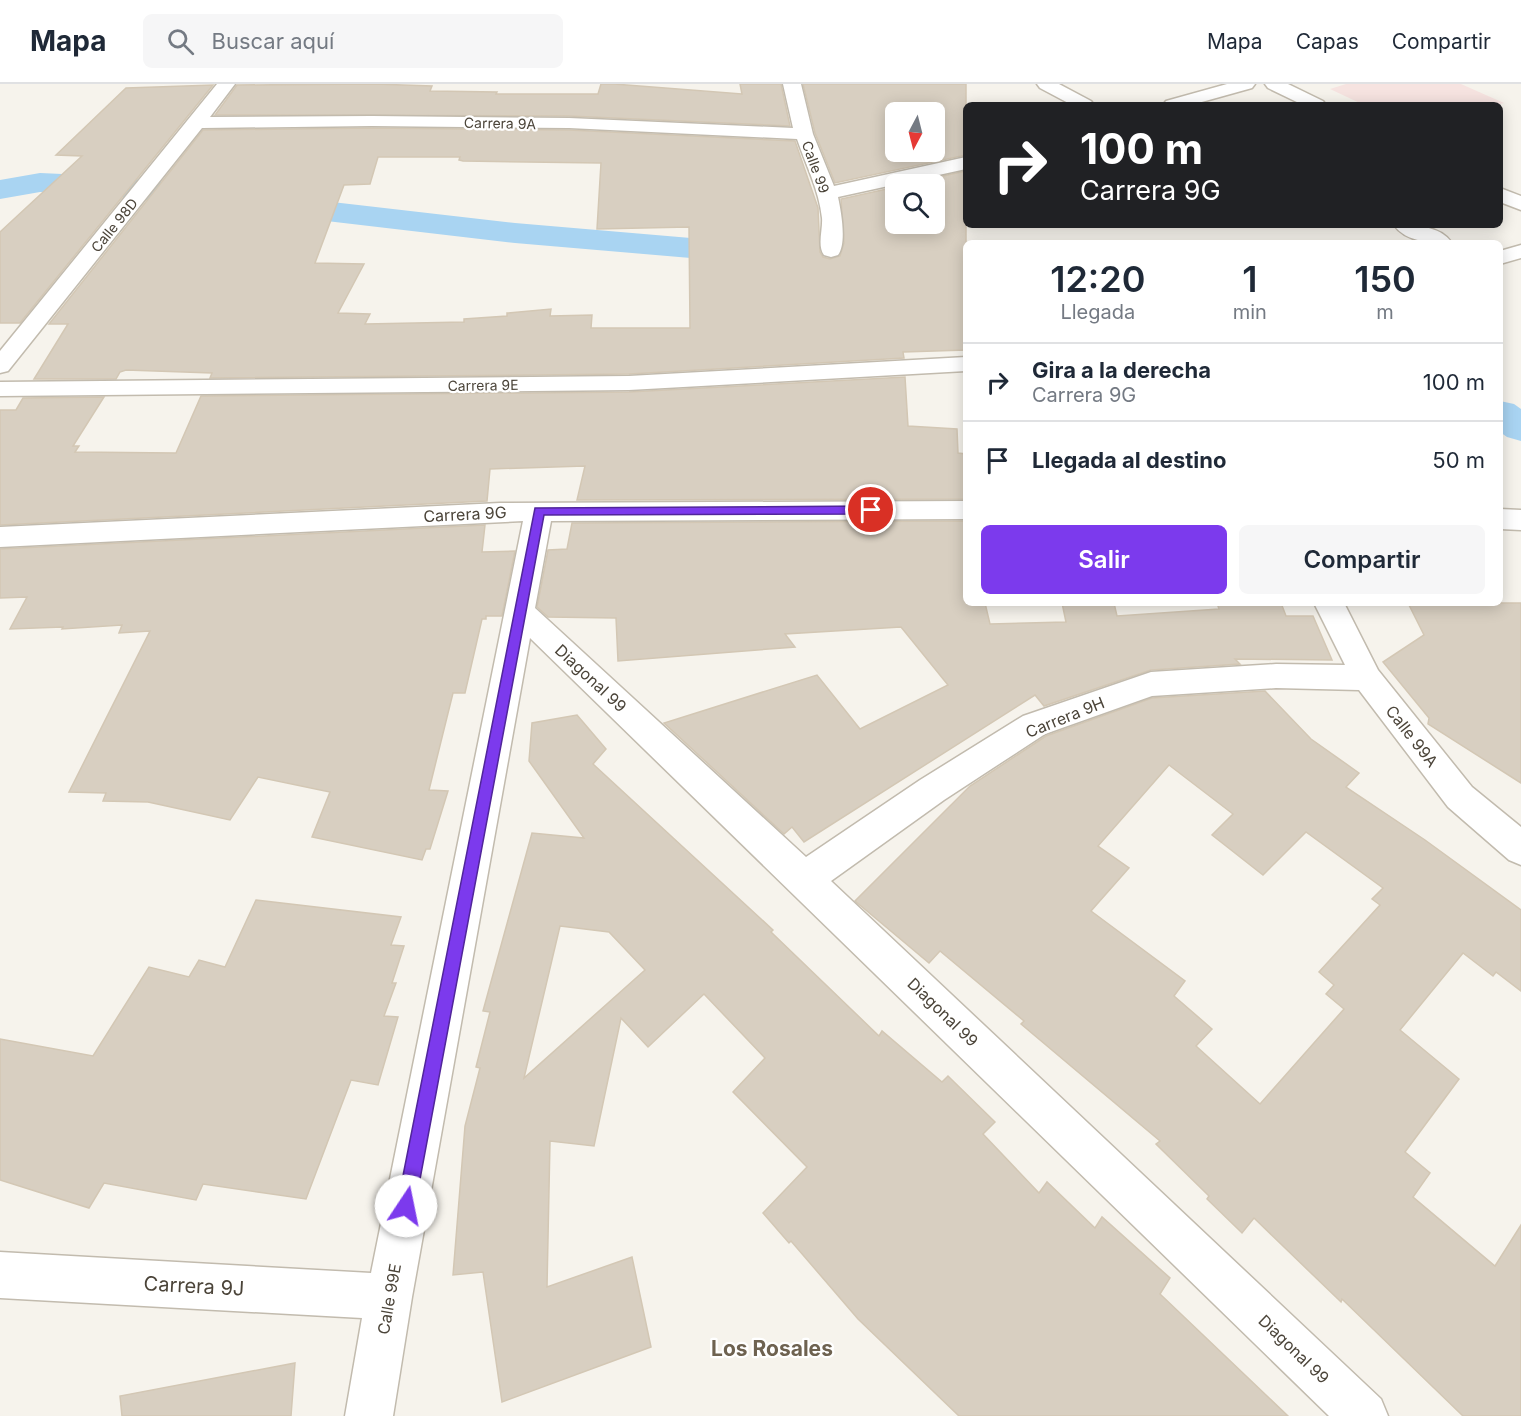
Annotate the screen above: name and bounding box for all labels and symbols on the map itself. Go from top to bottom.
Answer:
north arrow [885,102,945,162]
street label: Carrera 9A [464,114,537,132]
street label: Calle 99 [799,139,833,195]
street label: Calle 98D [87,195,141,255]
street label: Carrera 9E [447,376,519,394]
pin [845,484,896,535]
street label: Carrera 9G [423,502,507,526]
street label: Diagonal 99 [551,640,631,716]
street label: Carrera 9H [1023,692,1107,742]
street label: Calle 99A [1382,701,1442,771]
street label: Diagonal 99 [904,973,982,1051]
position arrow [374,1174,438,1238]
street label: Calle 99E [373,1262,405,1336]
street label: Carrera 9J [143,1271,245,1301]
street label: Diagonal 99 [1255,1310,1333,1388]
district label: Los Rosales [711,1336,833,1361]

